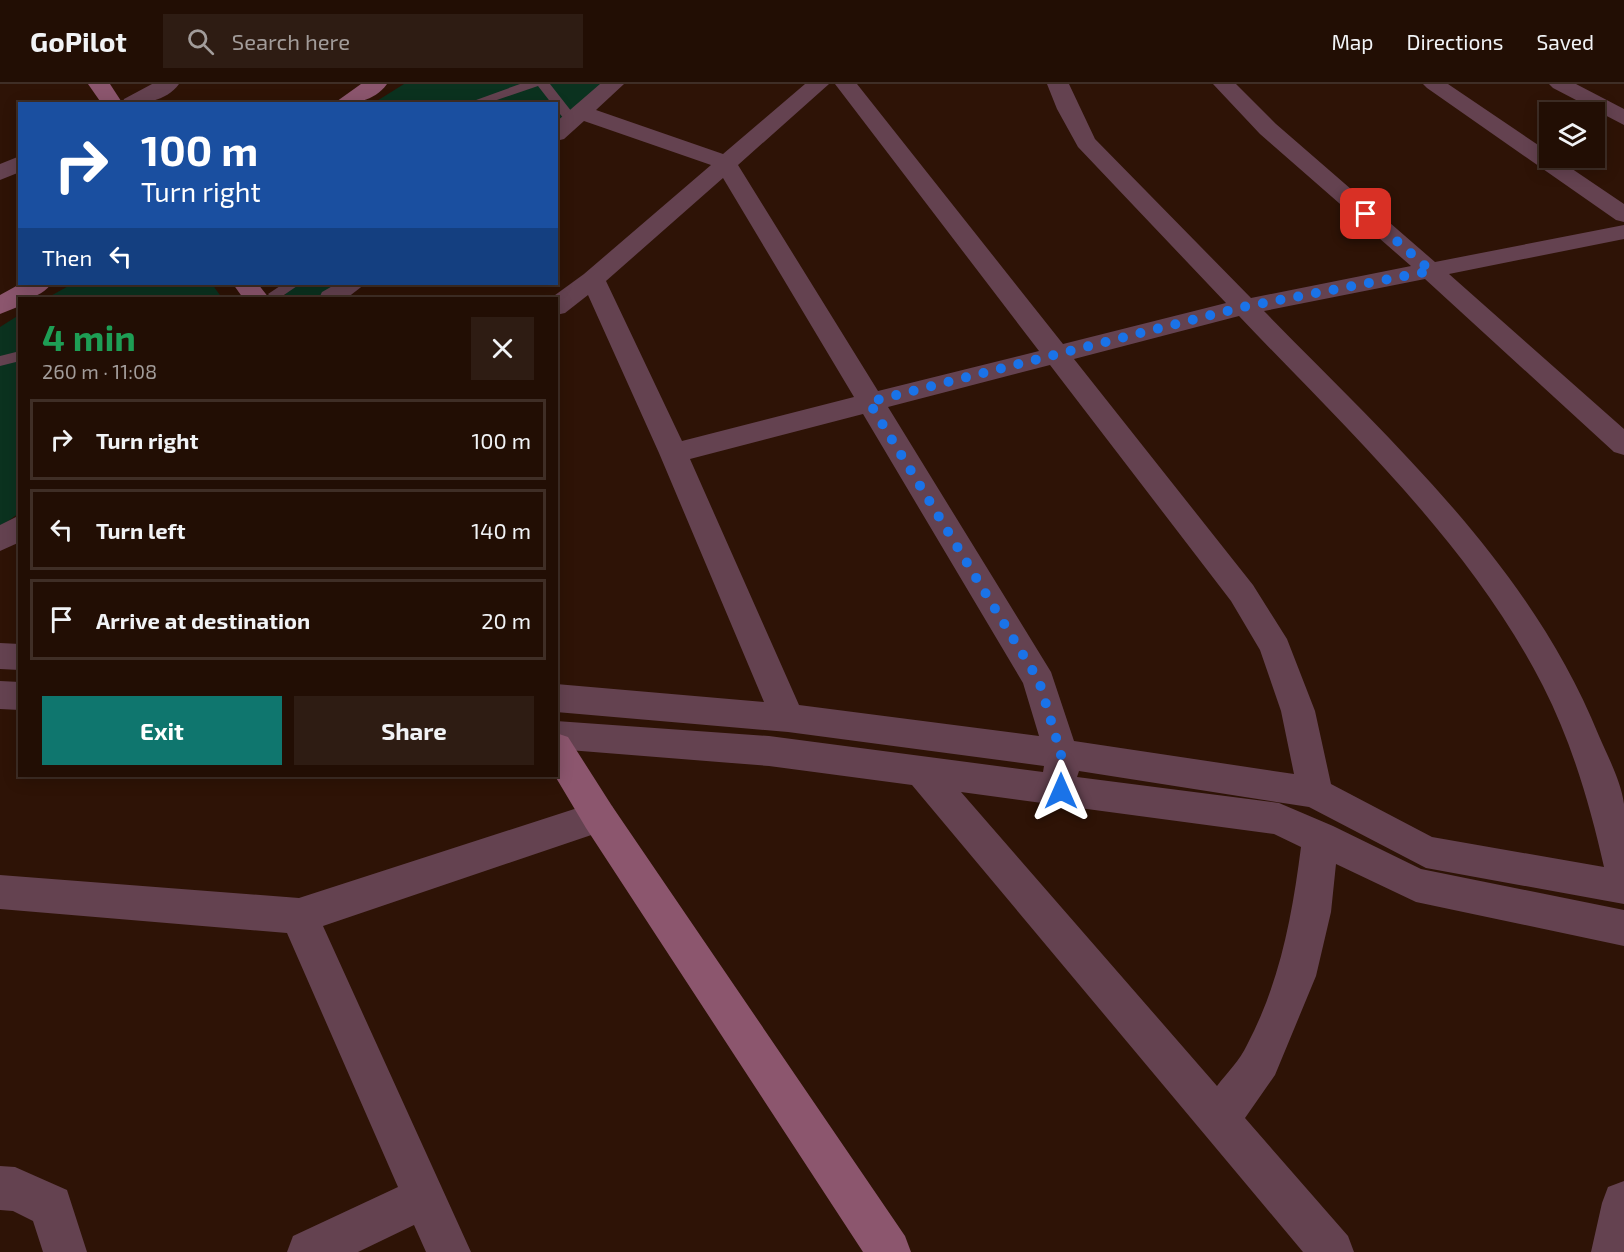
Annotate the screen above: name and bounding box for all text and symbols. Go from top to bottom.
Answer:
search box [163,14,583,68]
text: GoPilot [30,24,127,58]
icon: search [184,25,217,58]
text: Search here [232,28,350,54]
text: Map [1331,29,1374,54]
text: Directions [1407,29,1503,54]
text: Saved [1536,29,1594,54]
map controls [1539,102,1605,168]
button: layers [1539,102,1605,168]
text: 100 m [141,124,258,174]
icon: right [42,126,120,204]
text: Turn right [141,175,261,207]
pin [1340,188,1391,239]
icon: arrive [1349,197,1382,230]
icon: left [104,240,137,273]
text: Then [42,244,92,270]
text: 4 min [42,315,136,358]
button: close [471,317,534,380]
text: 260 m · 11:08 [42,359,157,383]
icon: right [45,423,78,456]
text: Turn right [96,427,198,453]
text: 100 m [472,427,531,453]
icon: left [45,513,78,546]
text: Turn left [96,517,185,543]
text: 140 m [471,517,531,543]
icon: arrive [45,603,78,636]
text: Arrive at destination [96,607,310,633]
text: 20 m [481,607,531,633]
button: Exit [42,696,282,765]
button: Share [294,696,534,765]
position arrow [1029,759,1093,823]

